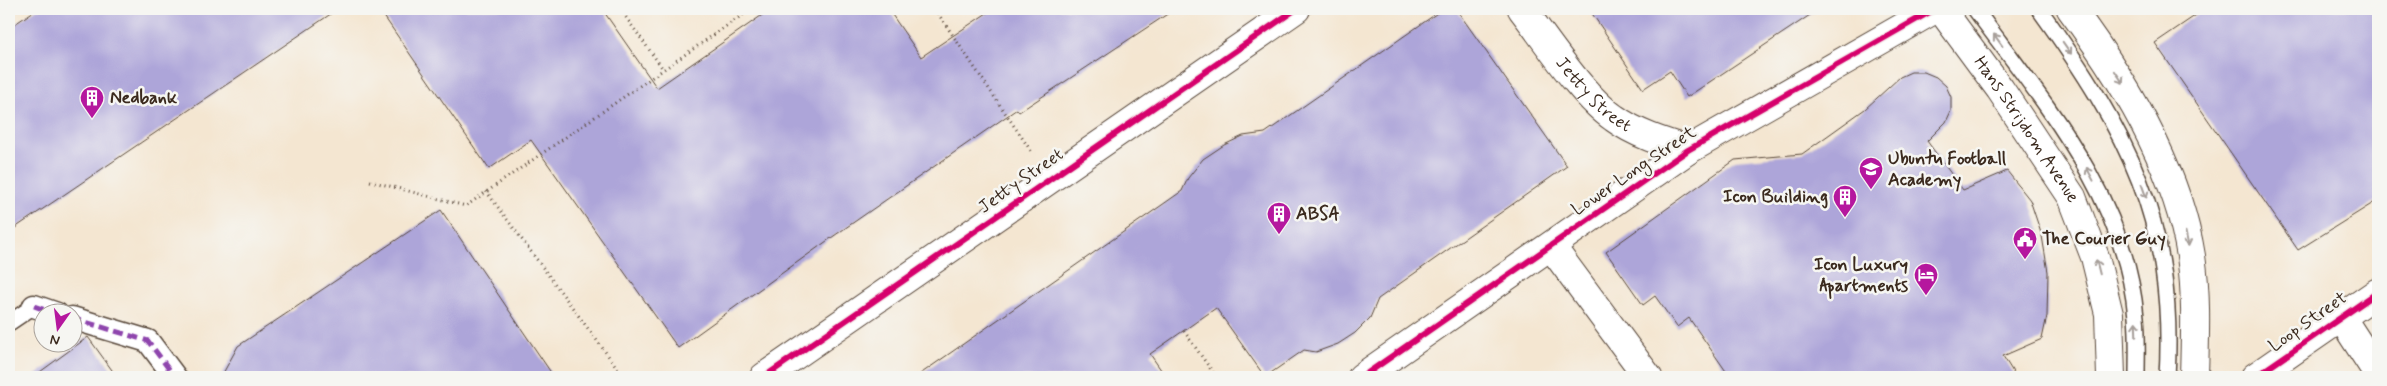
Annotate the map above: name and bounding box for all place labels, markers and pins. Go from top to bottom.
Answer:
building icon: Nedbank [79,85,105,119]
place label: Nedbank [110,86,178,110]
place label: Ubuntu Football Academy [1888,147,2007,192]
school or university icon: Ubuntu Football Academy [1858,156,1884,190]
building icon: Icon Building [1832,184,1858,218]
place label: Icon Building [1723,185,1828,209]
building icon: ABSA [1266,201,1292,235]
place label: ABSA [1296,202,1340,226]
public building icon: The Courier Guy [2012,226,2038,260]
place label: The Courier Guy [2042,227,2166,251]
place label: Icon Luxury Apartments [1814,253,1908,299]
hotel icon: Icon Luxury Apartments [1913,262,1939,296]

